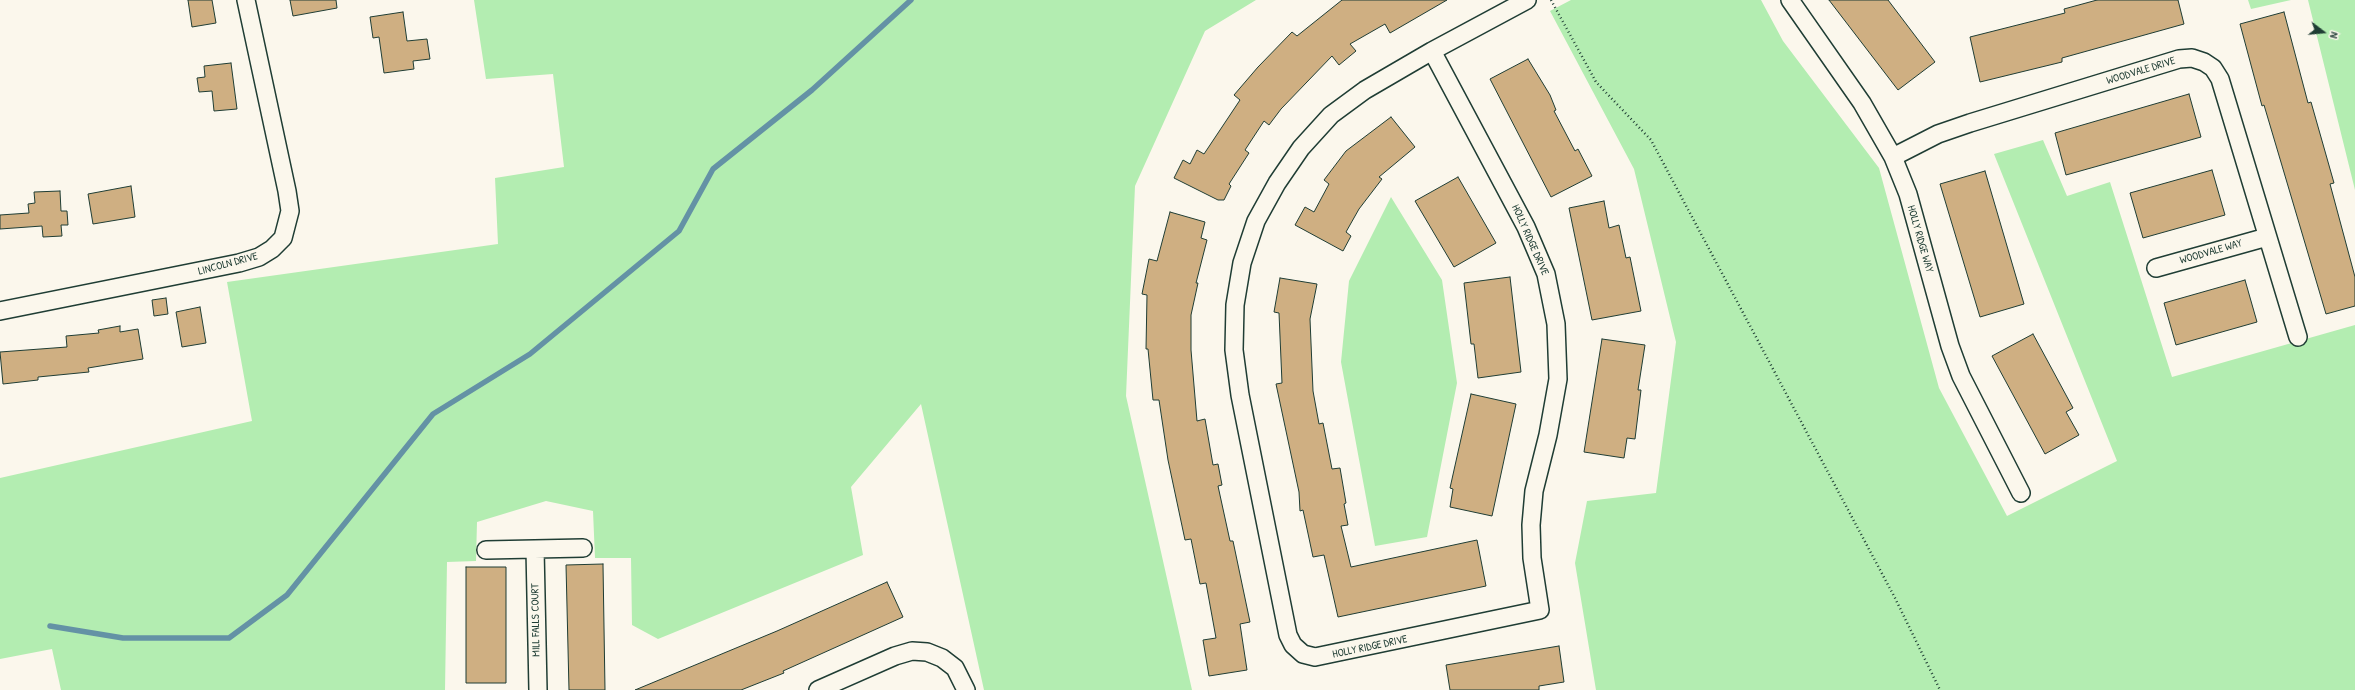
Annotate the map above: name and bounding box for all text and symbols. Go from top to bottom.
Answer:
north arrow [2303,12,2343,52]
text: N [2327,31,2342,40]
street label: WOODVALE DRIVE [2105,54,2177,88]
street label: HOLLY RIDGE DRIVE [1508,203,1552,277]
street label: HOLLY RIDGE WAY [1904,204,1936,274]
street label: WOODVALE WAY [2178,237,2244,267]
street label: LINCOLN DRIVE [197,250,259,278]
street label: MILL FALLS COURT [529,583,543,657]
street label: HOLLY RIDGE DRIVE [1331,633,1409,661]

